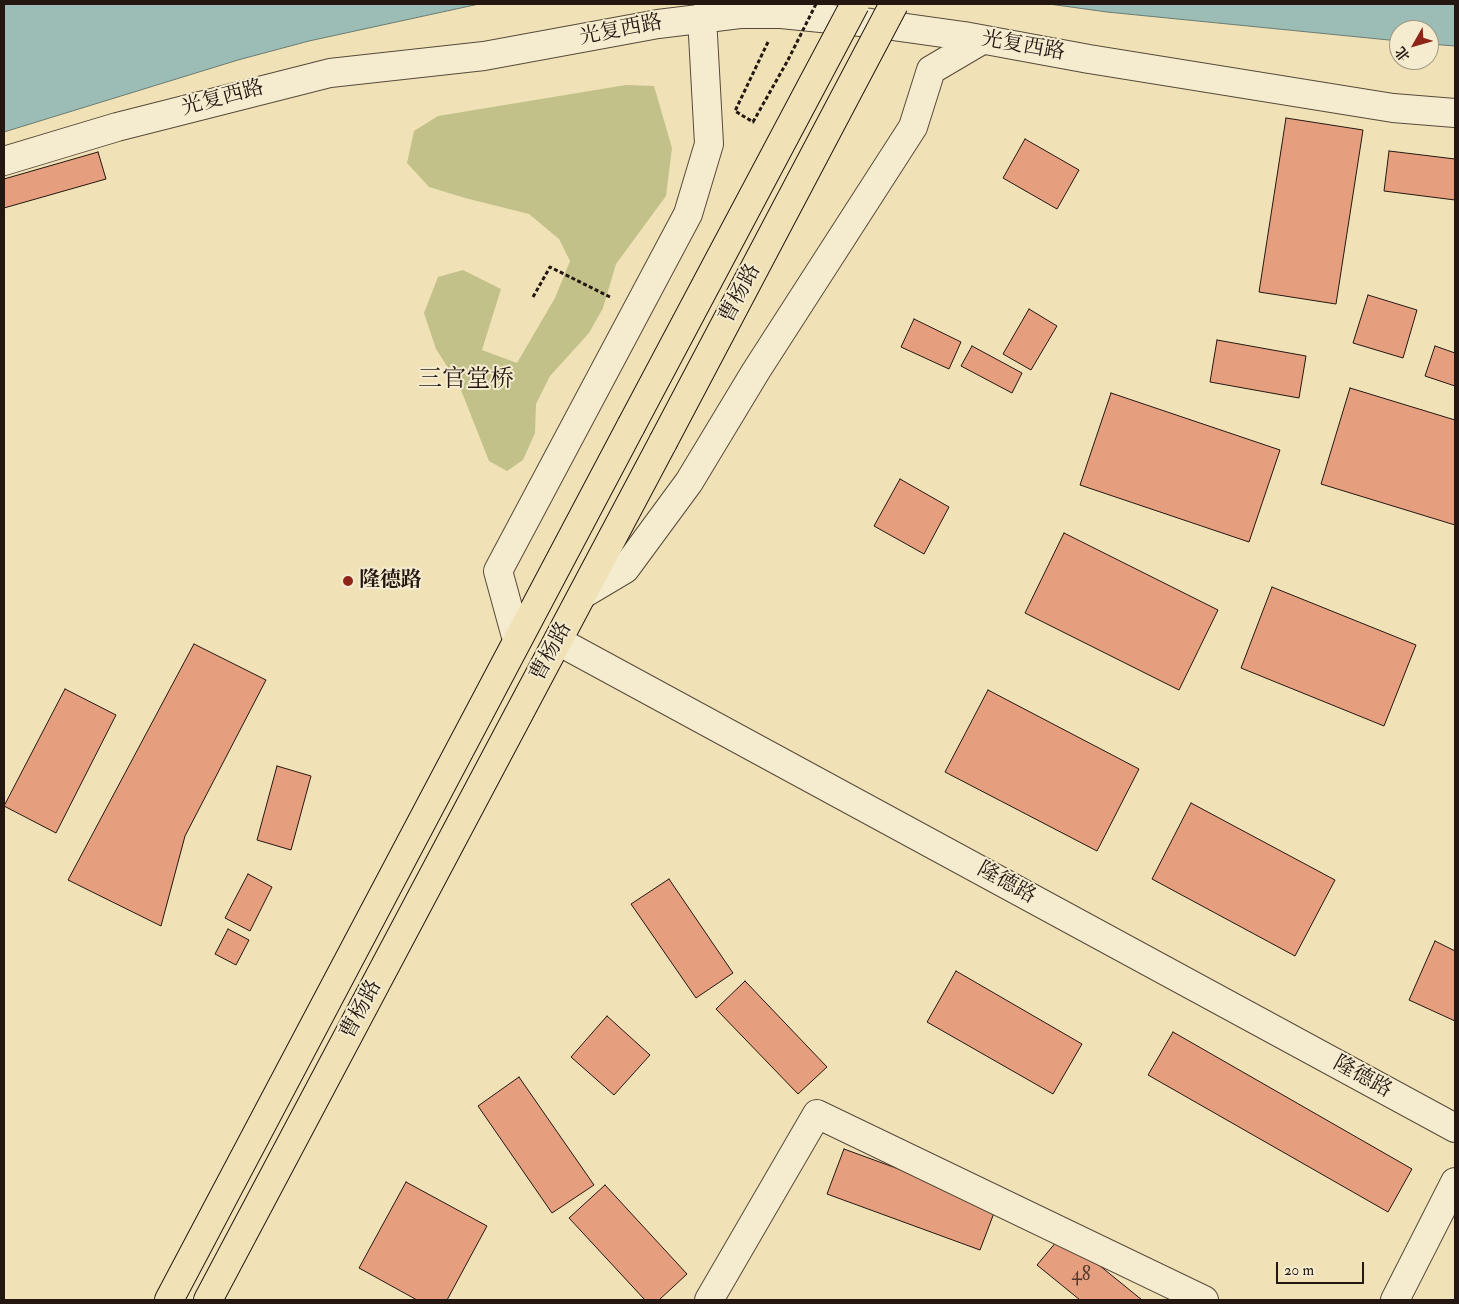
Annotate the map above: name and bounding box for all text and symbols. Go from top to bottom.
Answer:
street label: 光复西路 [577,11,665,51]
north arrow [1389,20,1439,70]
street label: 光复西路 [979,27,1067,67]
text: 北 [1392,43,1414,65]
street label: 光复西路 [179,76,267,122]
street label: 曹杨路 [715,260,767,328]
district label: 三官堂桥 [418,367,514,395]
place label: 隆德路 [359,568,422,594]
marker: 隆德路 [341,574,355,588]
street label: 曹杨路 [526,618,578,686]
street label: 隆德路 [972,858,1040,910]
street label: 曹杨路 [336,976,388,1044]
street label: 隆德路 [1328,1052,1396,1104]
scale bar [1279,1252,1366,1284]
text: 20 m [1284,1261,1314,1280]
house number: 48 [1071,1265,1091,1287]

